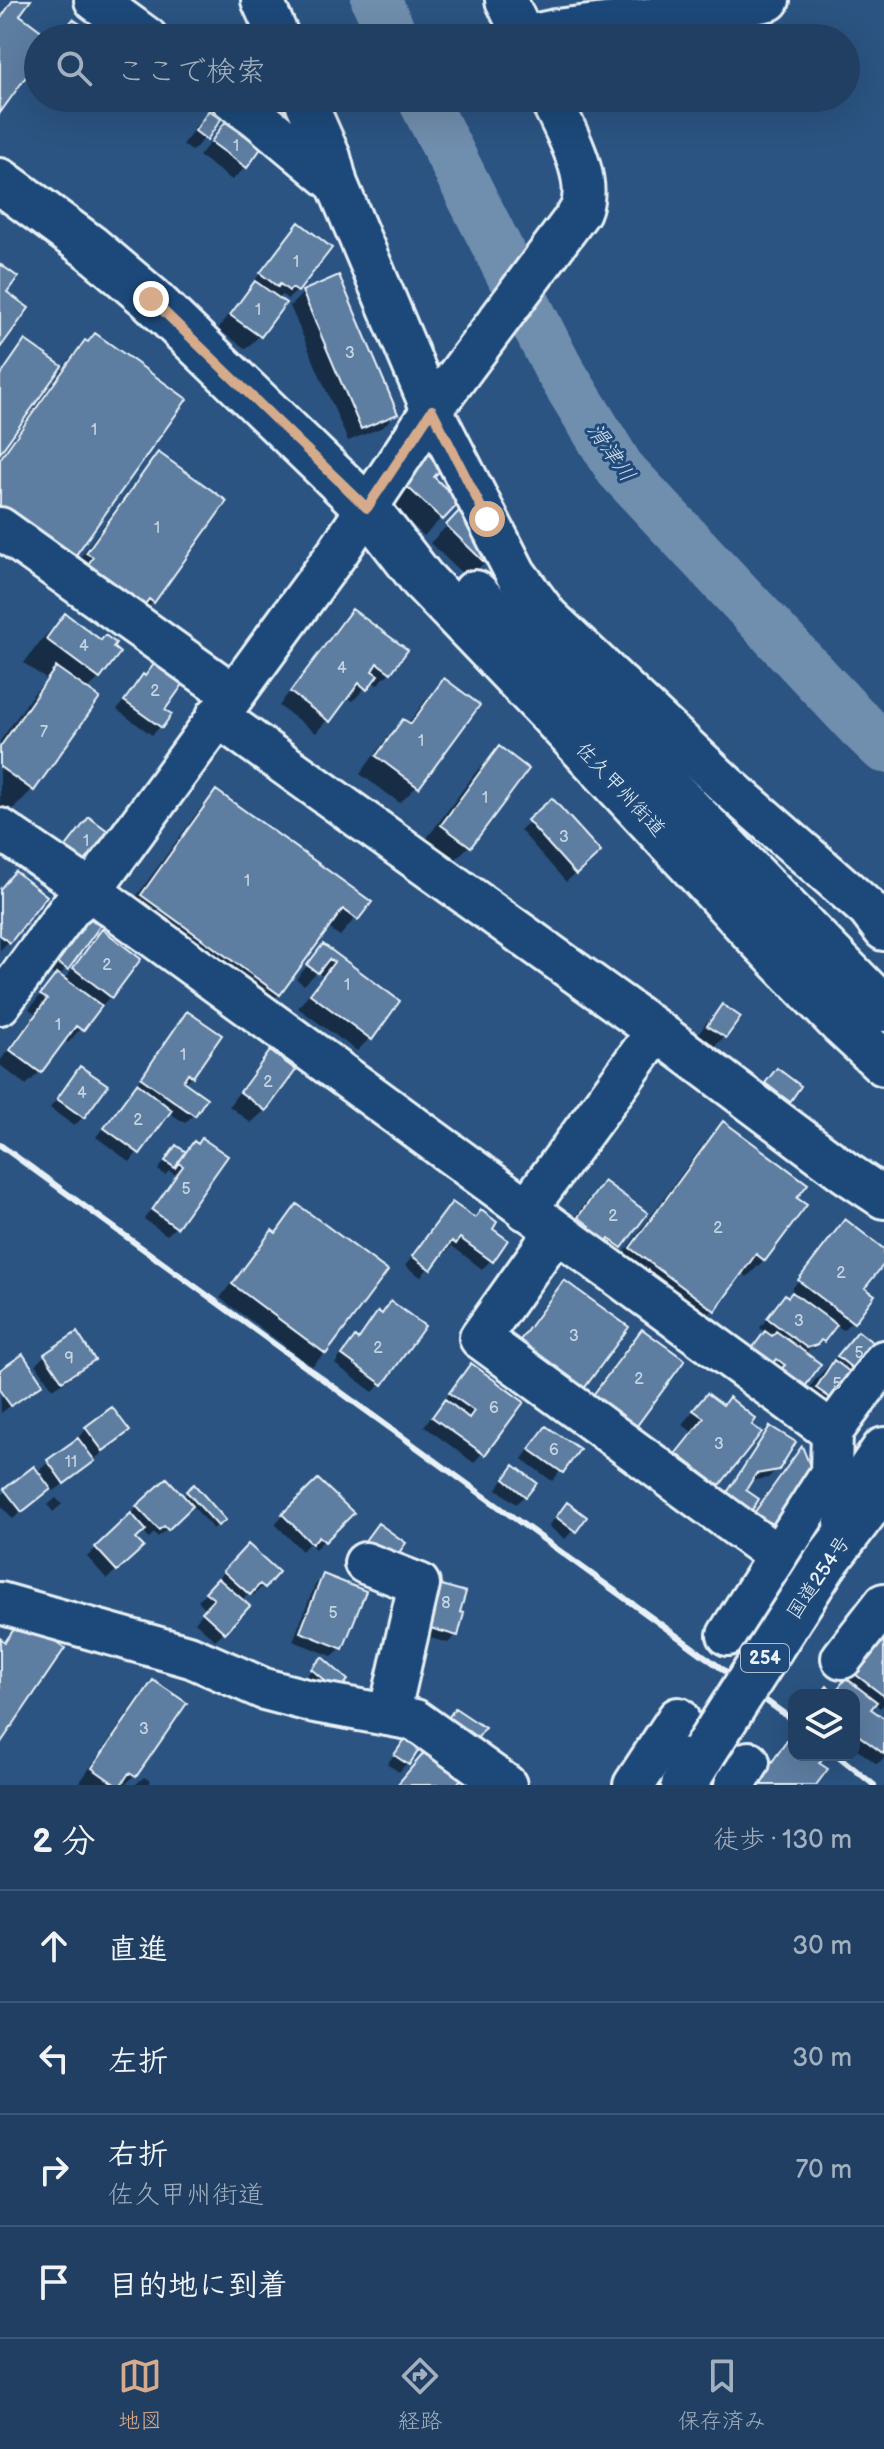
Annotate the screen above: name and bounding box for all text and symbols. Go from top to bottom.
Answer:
search box [24,24,860,112]
icon: search [52,46,96,90]
text: ここで検索 [116,54,266,90]
house number: 1 [233,137,239,156]
house number: 1 [293,253,299,272]
route end [133,281,169,317]
house number: 1 [255,301,261,320]
house number: 3 [345,344,355,363]
water label: 滑津川 [581,418,641,488]
house number: 1 [91,421,97,440]
route start [469,501,505,537]
house number: 1 [154,519,160,538]
house number: 4 [79,637,89,656]
house number: 4 [337,659,347,678]
house number: 2 [150,682,160,701]
house number: 7 [40,723,48,742]
house number: 1 [418,732,424,751]
street label: 佐久甲州街道 [571,738,670,842]
house number: 1 [482,789,488,808]
house number: 3 [559,828,569,847]
house number: 1 [83,832,89,851]
house number: 1 [244,872,250,891]
house number: 2 [102,956,112,975]
house number: 1 [344,976,350,995]
house number: 1 [55,1016,61,1035]
house number: 1 [180,1046,186,1065]
house number: 2 [263,1073,273,1092]
house number: 4 [77,1084,87,1103]
house number: 2 [133,1111,143,1130]
house number: 5 [181,1180,191,1199]
house number: 2 [608,1207,618,1226]
house number: 2 [713,1219,723,1238]
house number: 2 [836,1264,846,1283]
house number: 3 [794,1312,804,1331]
house number: 3 [569,1327,579,1346]
house number: 2 [373,1339,383,1358]
house number: 5 [854,1344,864,1363]
house number: 9 [64,1349,74,1368]
house number: 2 [634,1370,644,1389]
house number: 5 [832,1375,842,1394]
house number: 6 [489,1399,499,1418]
house number: 3 [714,1435,724,1454]
house number: 6 [549,1441,559,1460]
house number: 11 [65,1453,77,1472]
street label: 国道254号 [782,1531,855,1624]
house number: 8 [441,1594,451,1613]
house number: 5 [328,1604,338,1623]
road number: 254 [741,1644,789,1672]
map controls [788,1689,860,1761]
button: layers [788,1689,860,1761]
house number: 3 [139,1720,149,1739]
text: 2 分 [32,1821,96,1862]
text: 徒歩 · 130 m [713,1825,852,1856]
icon: ahead [32,1924,76,1968]
text: 30 m [792,1931,852,1962]
text: 直進 [108,1932,168,1968]
icon: left [32,2036,76,2080]
text: 30 m [792,2043,852,2074]
text: 左折 [108,2044,168,2080]
text: 右折 [108,2137,168,2173]
icon: right [32,2148,76,2192]
text: 70 m [795,2155,852,2186]
text: 佐久甲州街道 [108,2180,264,2211]
icon: arrive [32,2260,76,2304]
text: 目的地に到着 [108,2268,288,2304]
tab: 地図 [118,2354,162,2435]
tab: 経路 [398,2354,442,2435]
tab: 保存済み [678,2354,766,2435]

